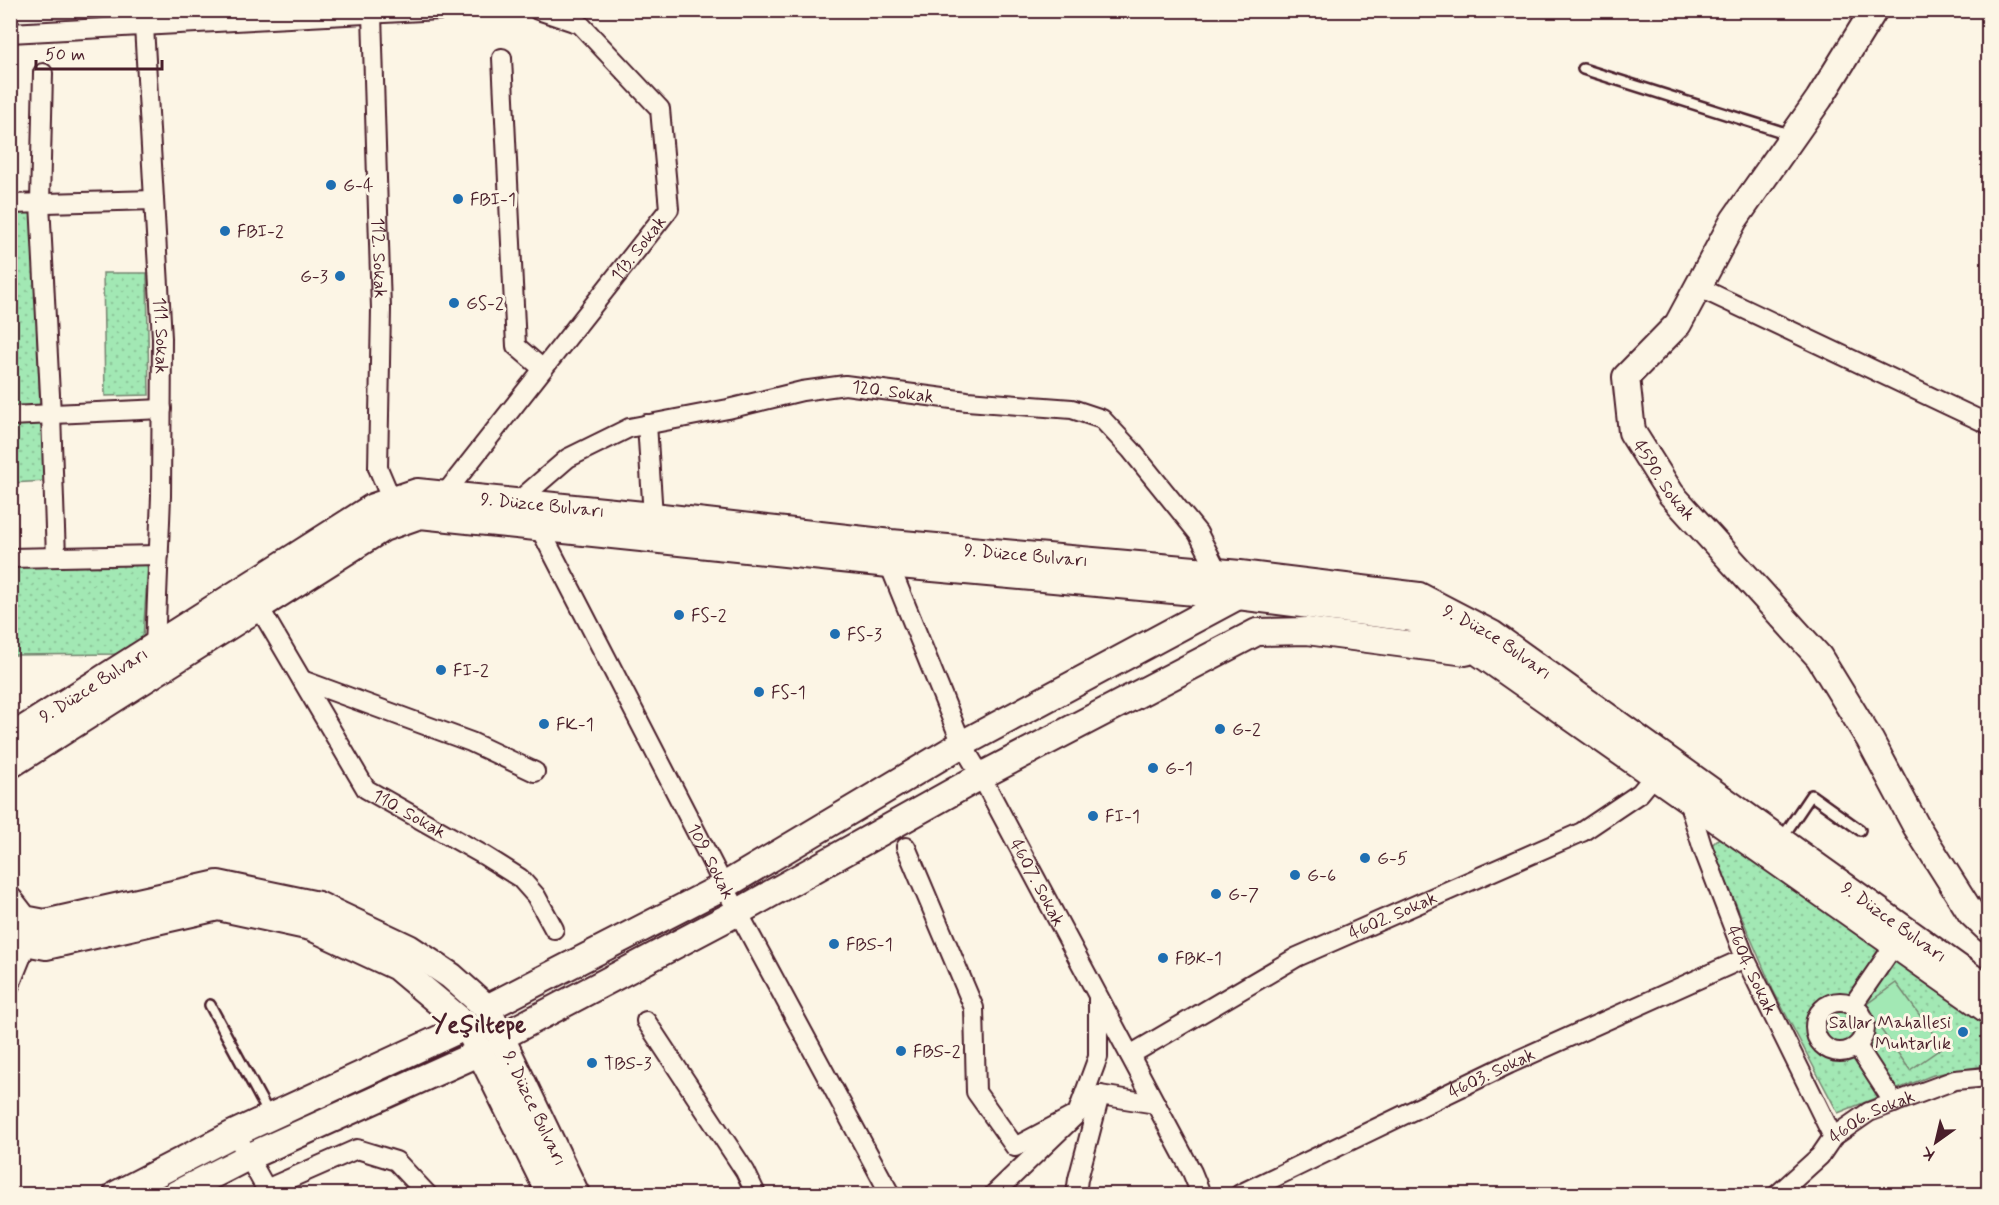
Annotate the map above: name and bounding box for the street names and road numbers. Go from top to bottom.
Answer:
street label: 113. Sokak [606,211,672,287]
street label: 112. Sokak [365,217,392,299]
street label: 111. Sokak [147,296,173,374]
street label: 120. Sokak [850,375,935,410]
street label: 4590. Sokak [1627,435,1700,526]
street label: 9. Düzce Bulvarı [479,488,606,524]
street label: 9. Düzce Bulvarı [963,539,1089,573]
street label: 9. Düzce Bulvarı [1438,599,1556,686]
street label: 9. Düzce Bulvarı [35,642,153,729]
street label: 110. Sokak [368,784,450,845]
street label: 109. Sokak [681,820,740,904]
street label: 4607. Sokak [1004,835,1070,931]
street label: 9. Düzce Bulvarı [1836,877,1951,969]
street label: 4602. Sokak [1345,886,1441,946]
street label: 4604. Sokak [1721,922,1782,1019]
street label: 4603. Sokak [1444,1043,1539,1105]
street label: 9. Düzce Bulvarı [496,1047,572,1170]
street label: 4606. Sokak [1824,1085,1918,1149]

